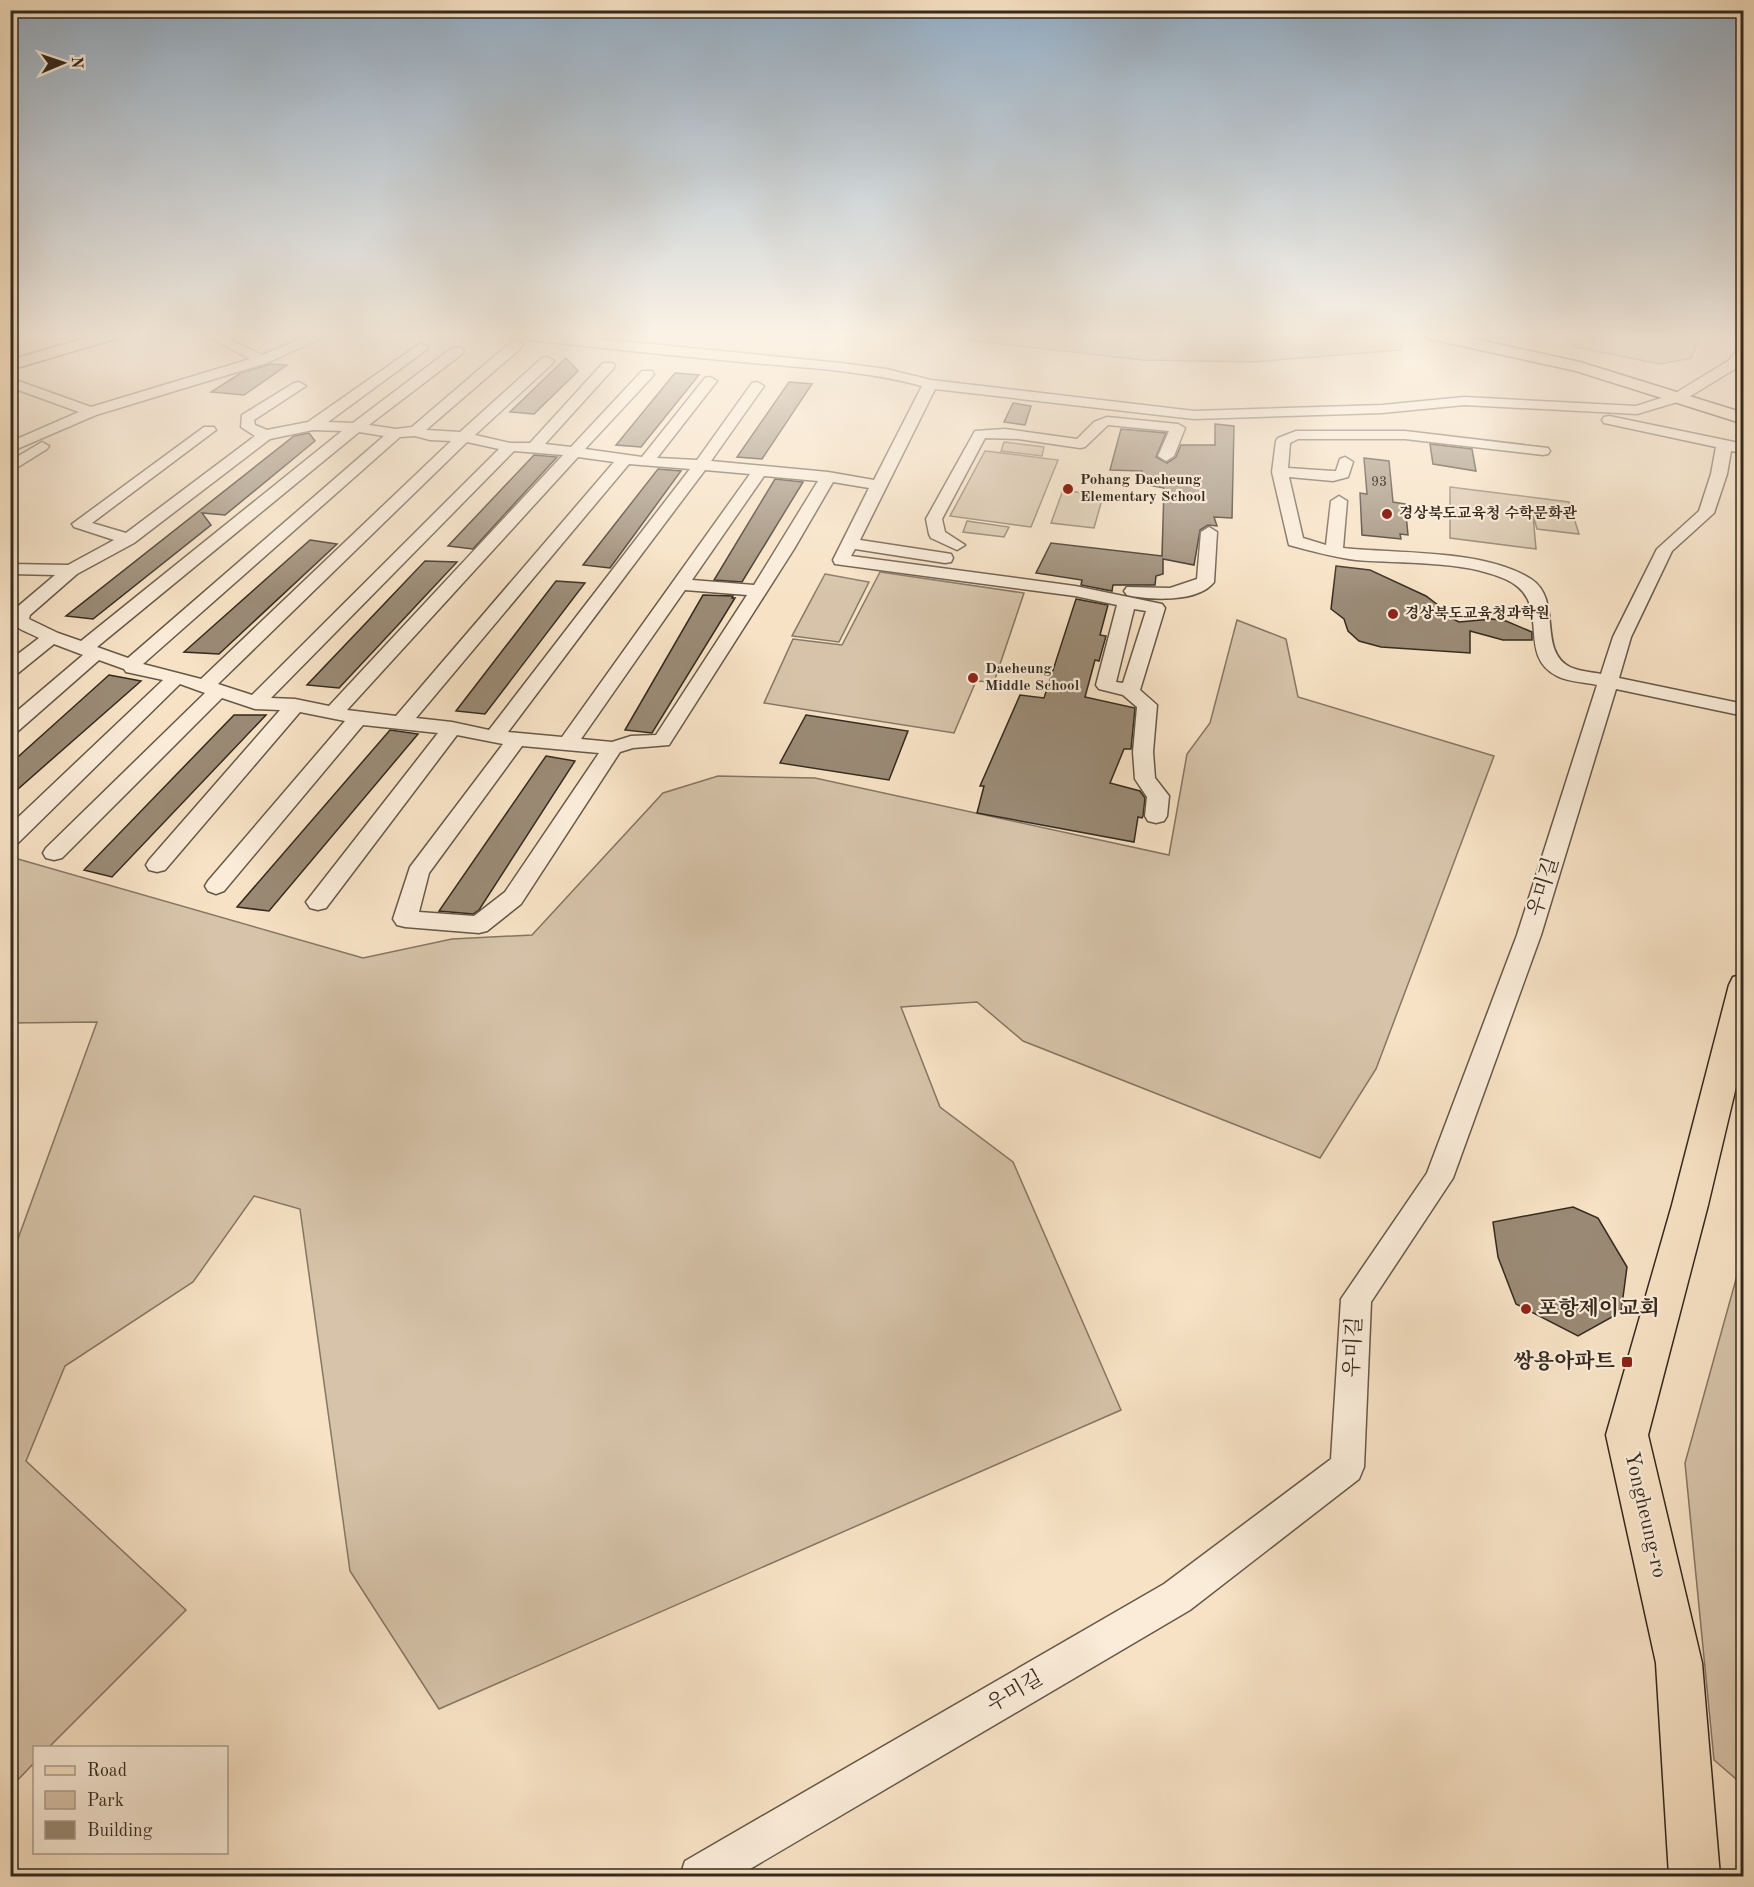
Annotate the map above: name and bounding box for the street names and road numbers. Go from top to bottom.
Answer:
street label: 우미길 [1523,854,1563,919]
street label: 우미길 [1340,1316,1366,1378]
street label: Yongheung-ro [1620,1450,1670,1580]
street label: 우미길 [982,1666,1047,1716]

